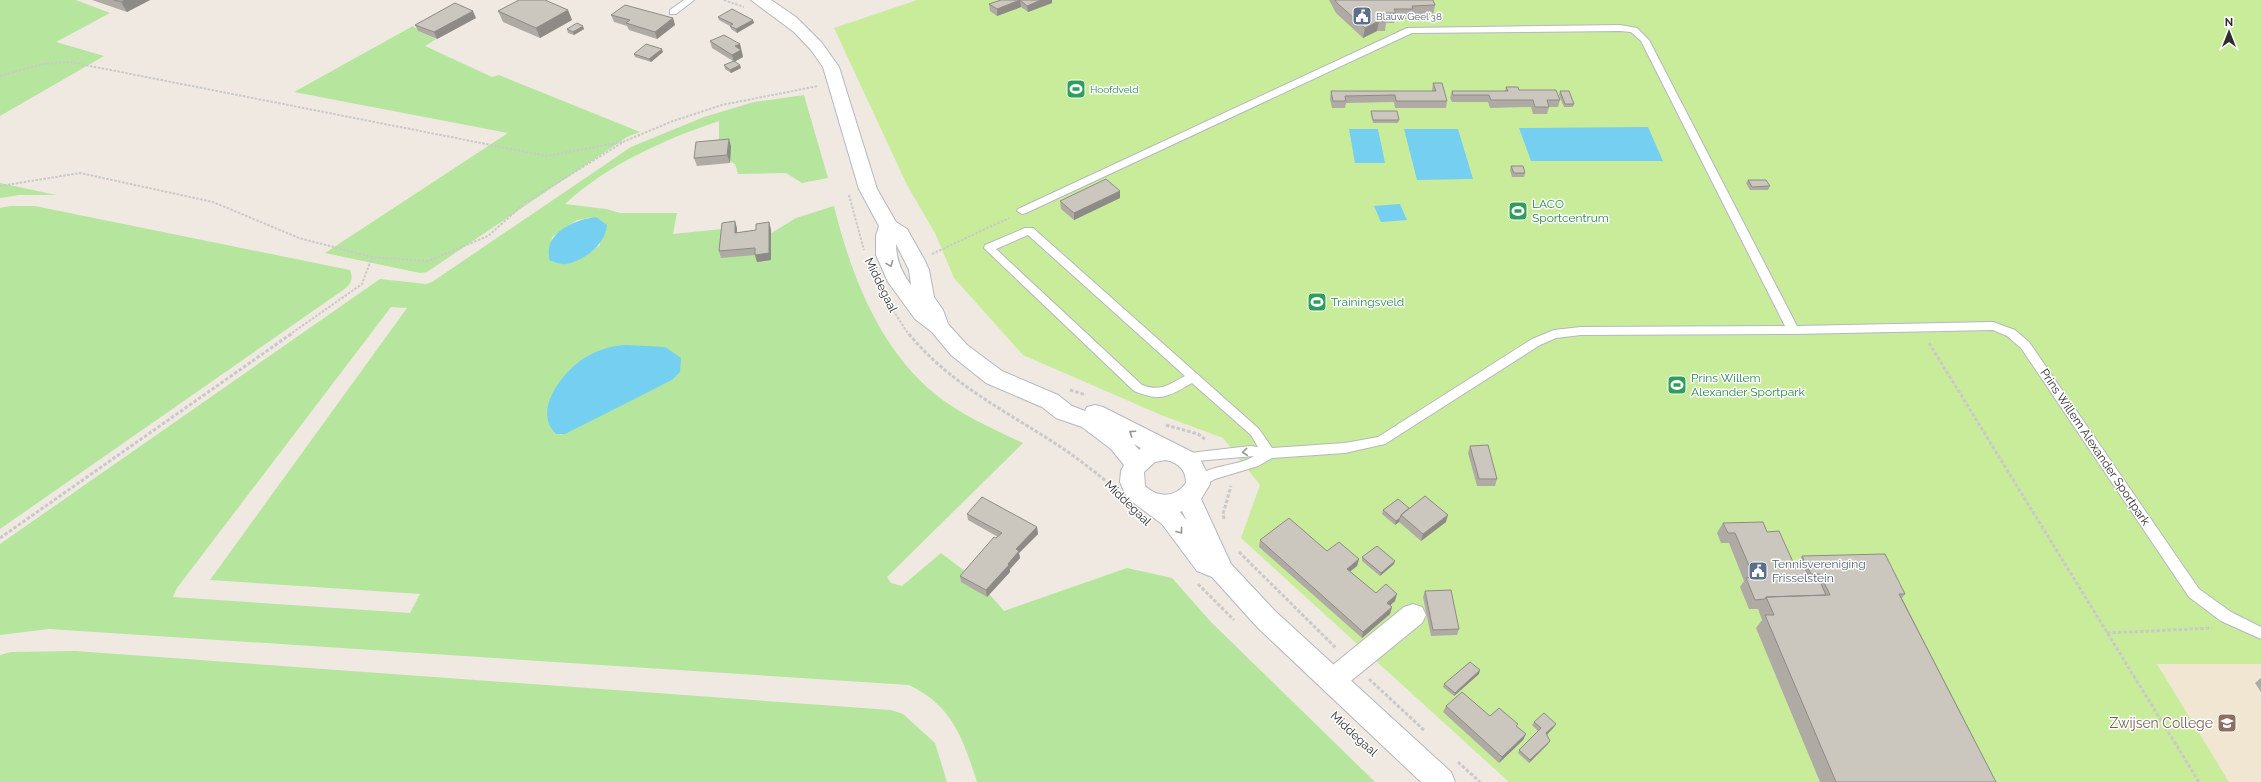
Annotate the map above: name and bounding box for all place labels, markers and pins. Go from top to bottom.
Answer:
public building icon: Blauw Geel'38 [1351,5,1373,27]
place label: Blauw Geel'38 [1376,11,1442,22]
sports icon: Hoofdveld [1065,78,1087,100]
place label: Hoofdveld [1090,84,1138,95]
place label: LACO Sportcentrum [1532,197,1609,225]
sports icon: LACO Sportcentrum [1507,200,1529,222]
sports icon: Trainingsveld [1306,291,1328,313]
place label: Trainingsveld [1331,295,1404,309]
place label: Prins Willem Alexander Sportpark [1691,371,1805,399]
sports icon: Prins Willem Alexander Sportpark [1666,374,1688,396]
place label: Tennisvereniging Frisselstein [1772,557,1866,585]
public building icon: Tennisvereniging Frisselstein [1747,560,1769,582]
school or university icon: Zwijsen College [2216,712,2238,734]
place label: Zwijsen College [2109,715,2213,731]

